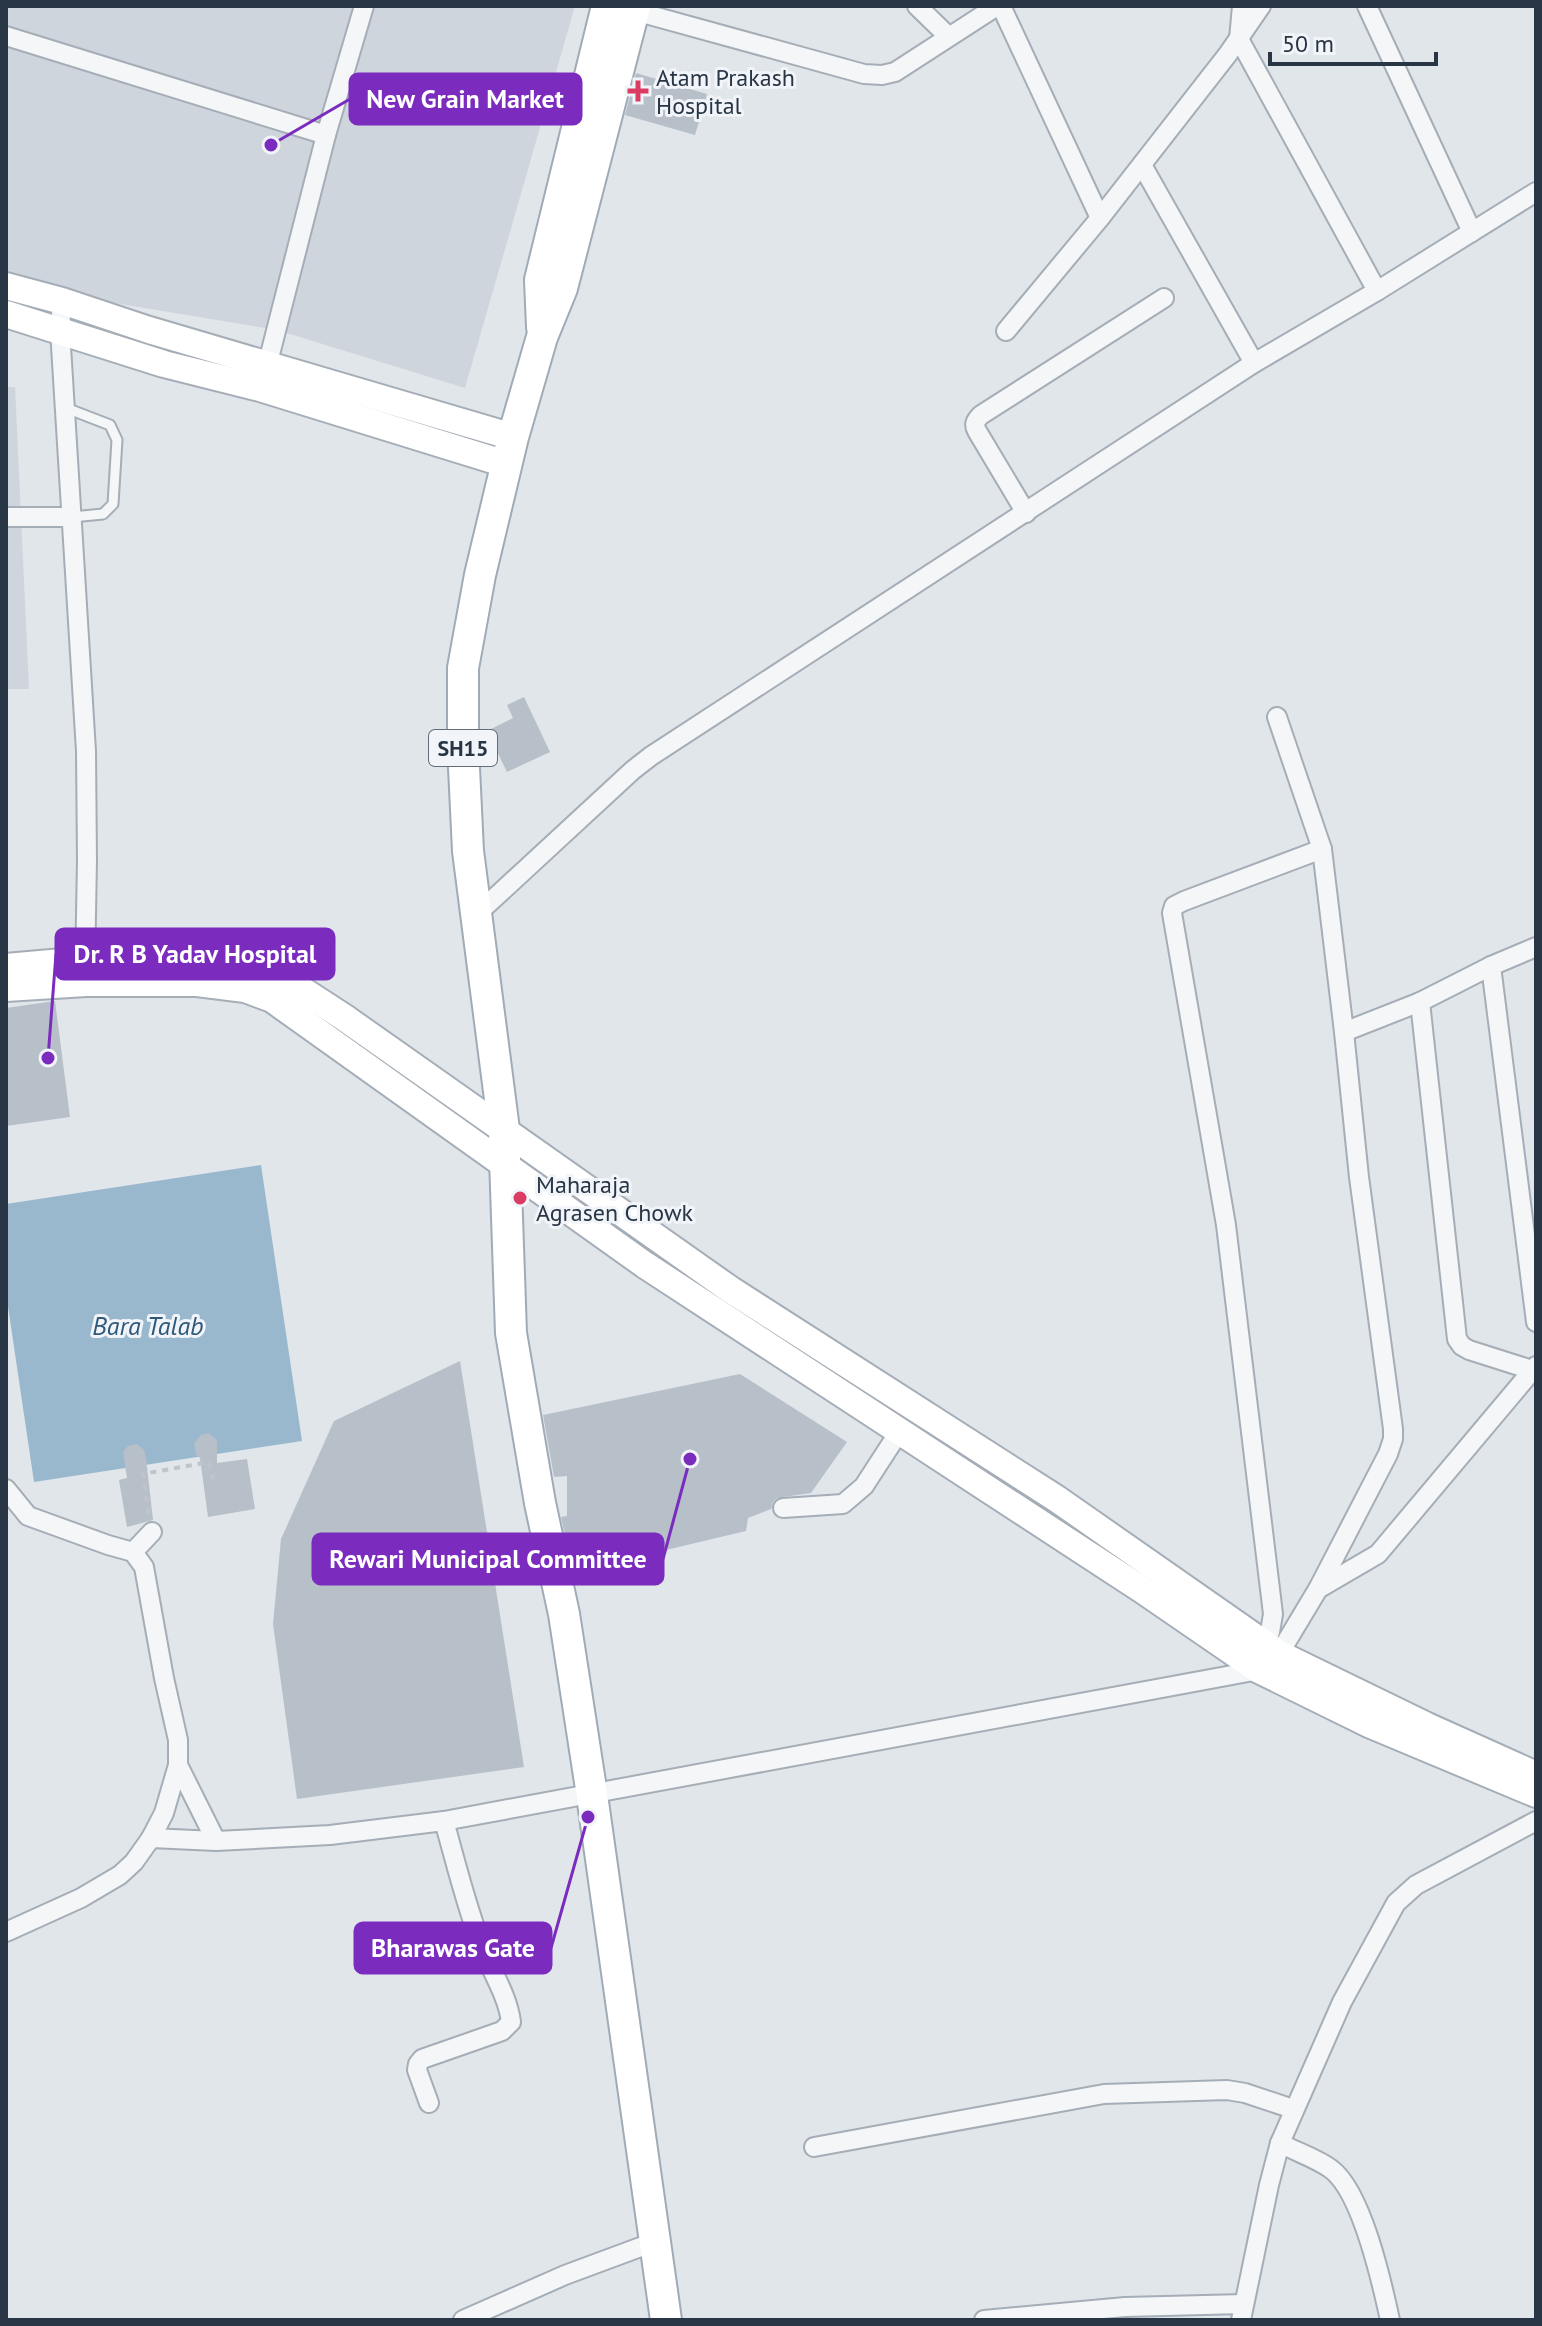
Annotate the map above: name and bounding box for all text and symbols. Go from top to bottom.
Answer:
scale bar [1270,16,1436,66]
text: 50 m [1282,28,1334,59]
place label: Atam Prakash Hospital [656,62,795,121]
callout: New Grain Market [350,74,581,124]
marker: Atam Prakash Hospital [627,80,649,102]
text: New Grain Market [366,82,564,115]
road number: SH15 [429,730,497,766]
callout: Dr. R B Yadav Hospital [56,929,334,979]
text: Dr. R B Yadav Hospital [74,937,317,970]
place label: Maharaja Agrasen Chowk [536,1169,694,1228]
marker: Maharaja Agrasen Chowk [511,1189,529,1207]
water label: Bara Talab [92,1309,204,1342]
callout: Rewari Municipal Committee [313,1534,663,1584]
text: Rewari Municipal Committee [329,1542,647,1575]
callout: Bharawas Gate [355,1923,551,1973]
text: Bharawas Gate [371,1931,535,1964]

